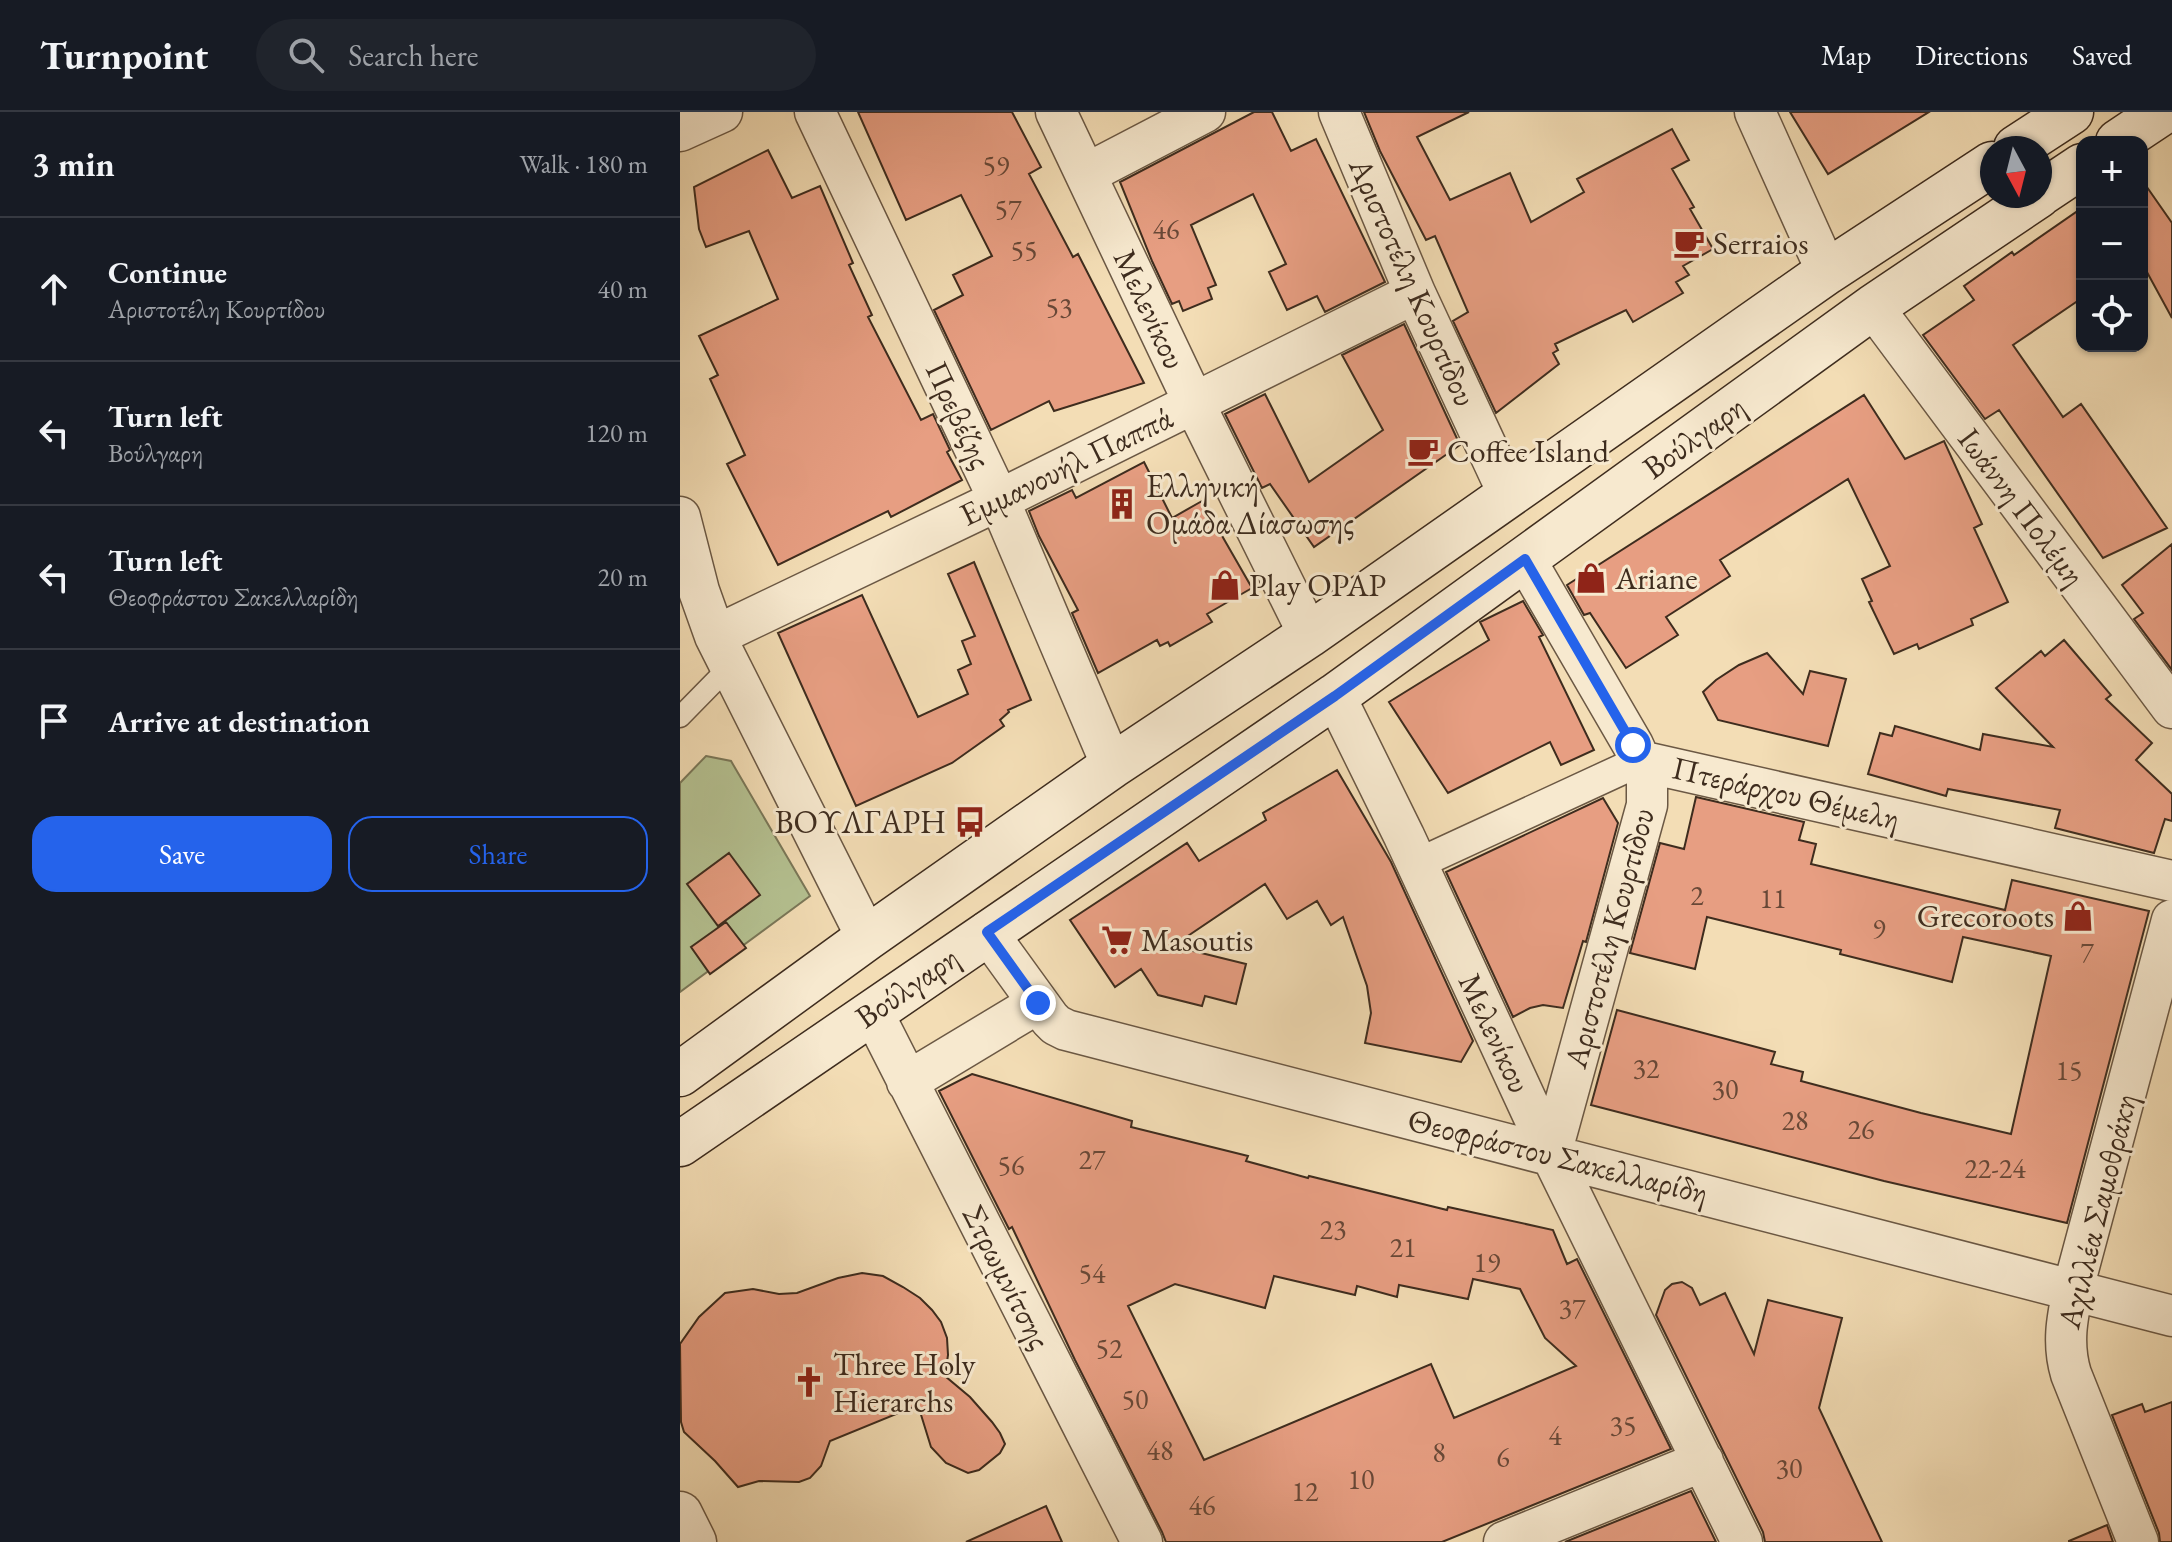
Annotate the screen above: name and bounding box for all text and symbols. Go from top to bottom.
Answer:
search box [256,19,816,91]
text: Turnpoint [40,31,208,80]
icon: search [284,33,328,77]
text: Search here [348,36,479,75]
text: Map [1821,37,1871,73]
text: Directions [1915,37,2028,73]
text: Saved [2072,37,2132,73]
north arrow [1980,136,2052,208]
map controls [2076,136,2148,352]
button: + [2076,136,2148,208]
text: 3 min [32,142,115,186]
text: Walk · 180 m [520,147,648,181]
house number: 59 [983,147,1009,183]
street label: Αριστοτέλη Κουρτίδου [1339,150,1487,413]
house number: 57 [995,191,1022,227]
button: − [2076,208,2148,280]
house number: 46 [1153,211,1179,247]
place label: Serraios [1713,222,1809,264]
cafe icon: Serraios [1672,226,1706,260]
house number: 55 [1011,232,1037,268]
street label: Μελενίκου [1104,242,1196,376]
text: Continue [108,253,227,292]
icon: ahead [32,267,76,311]
text: 40 m [598,272,648,306]
button: locate [2076,280,2148,352]
house number: 53 [1046,289,1072,325]
text: Αριστοτέλη Κουρτίδου [108,292,325,326]
street label: Πρεβέζης [916,354,1002,476]
street label: Βούλγαρη [1634,386,1754,488]
street label: Εμμανουήλ Παππά [953,396,1180,536]
text: Turn left [108,397,222,436]
icon: left [32,411,76,455]
text: 120 m [585,416,648,450]
street label: Ιωάννη Πολέμη [1949,420,2095,594]
place label: Coffee Island [1447,430,1610,472]
cafe icon: Coffee Island [1406,434,1440,468]
text: Βούλγαρη [108,436,203,470]
place label: Ελληνική Ομάδα Δίασωσης [1146,465,1354,544]
building icon: Ελληνική Ομάδα Δίασωσης [1105,487,1139,521]
text: Turn left [108,541,222,580]
icon: left [32,555,76,599]
place label: Ariane [1614,557,1698,599]
text: 20 m [598,560,648,594]
shop icon: Ariane [1574,561,1608,595]
place label: Play OPAP [1249,564,1386,606]
shop icon: Play OPAP [1208,568,1242,602]
text: Θεοφράστου Σακελλαρίδη [108,580,358,614]
icon: arrive [32,699,76,743]
text: Arrive at destination [108,702,370,741]
route start [1615,727,1651,763]
street label: Πτεράρχου Θέμελη [1668,746,1904,840]
place label: ΒΟΥΛΓΑΡΗ [775,801,946,843]
street label: Αριστοτέλη Κουρτίδου [1554,803,1664,1074]
bus stop icon: ΒΟΥΛΓΑΡΗ [953,805,987,839]
button: Save [32,816,332,892]
button: Share [348,816,648,892]
house number: 2 [1690,877,1704,913]
house number: 11 [1760,880,1786,916]
place label: Grecoroots [1917,895,2054,937]
shop icon: Grecoroots [2061,899,2095,933]
house number: 9 [1872,910,1886,946]
place label: Masoutis [1141,919,1253,961]
supermarket icon: Masoutis [1100,923,1134,957]
house number: 7 [2080,934,2094,970]
street label: Βούλγαρη [847,936,967,1038]
street label: Μελενίκου [1449,966,1541,1100]
route end [1020,985,1056,1021]
house number: 32 [1633,1050,1660,1086]
house number: 15 [2056,1052,2082,1088]
house number: 30 [1712,1071,1738,1107]
street label: Αχιλλέα Σαμοθράκη [2047,1089,2146,1334]
street label: Θεοφράστου Σακελλαρίδη [1403,1098,1713,1214]
house number: 28 [1782,1102,1808,1138]
house number: 26 [1848,1111,1874,1147]
house number: 27 [1079,1141,1106,1177]
house number: 56 [998,1147,1024,1183]
house number: 22-24 [1964,1150,2026,1186]
street label: Στρωμνίτσης [953,1198,1061,1356]
house number: 23 [1320,1211,1346,1247]
house number: 21 [1390,1229,1416,1265]
house number: 19 [1474,1244,1500,1280]
house number: 54 [1079,1255,1106,1291]
house number: 37 [1559,1290,1586,1326]
house number: 52 [1096,1330,1123,1366]
place label: Three Holy Hierarchs [833,1343,977,1422]
church icon: Three Holy Hierarchs [792,1365,826,1399]
house number: 50 [1122,1381,1148,1417]
house number: 35 [1610,1407,1636,1443]
house number: 4 [1548,1417,1562,1453]
house number: 48 [1147,1432,1173,1468]
house number: 8 [1432,1434,1446,1470]
house number: 6 [1496,1439,1510,1475]
house number: 30 [1776,1450,1802,1486]
house number: 10 [1348,1461,1374,1497]
house number: 12 [1292,1473,1319,1509]
house number: 46 [1189,1487,1215,1523]

